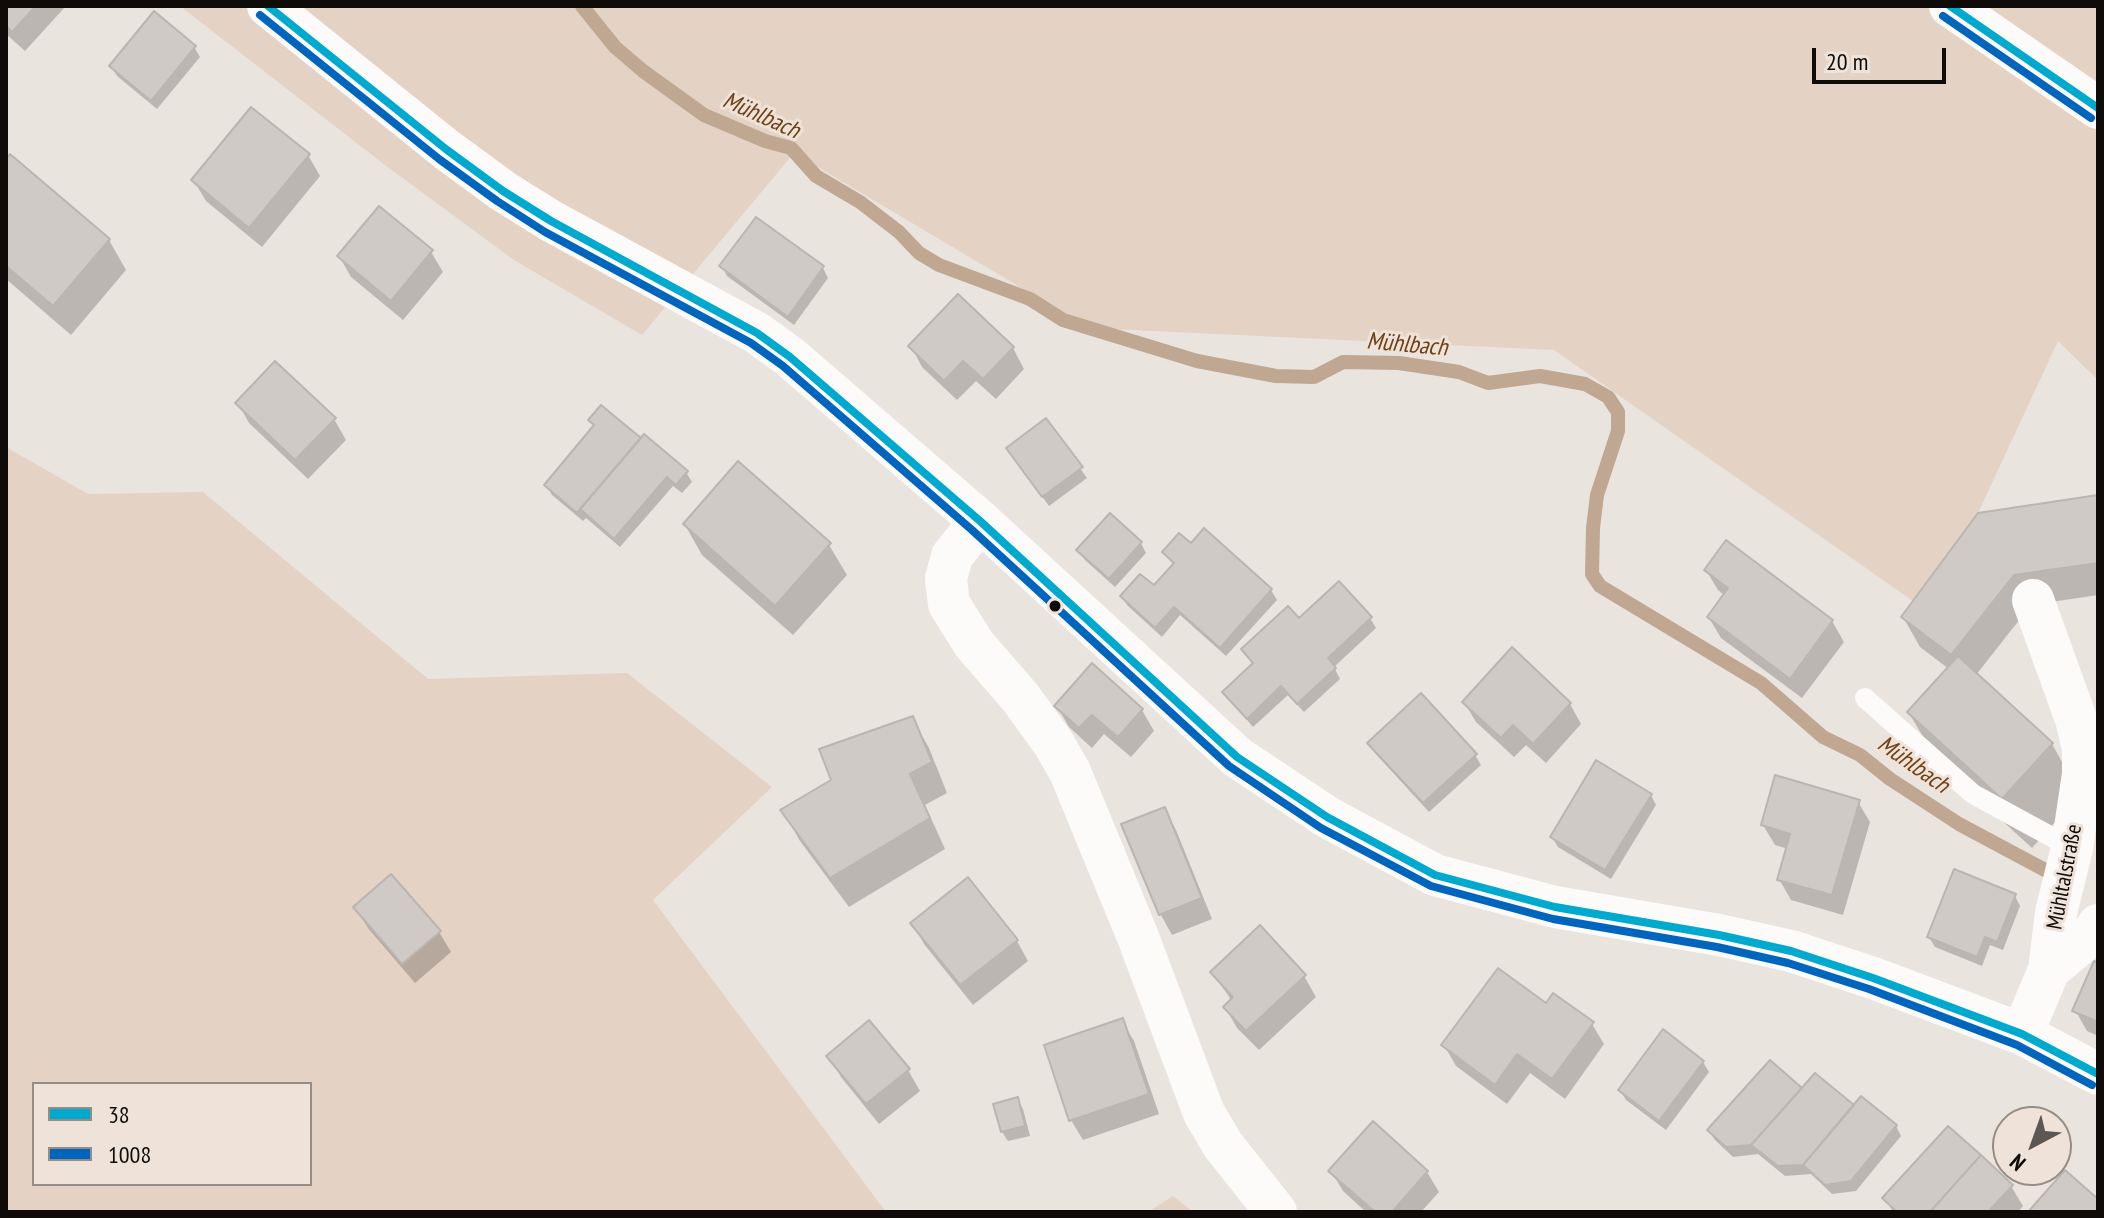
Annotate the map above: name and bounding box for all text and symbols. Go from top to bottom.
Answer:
scale bar [1816,32,1950,82]
text: 20 m [1826,46,1868,77]
water label: Mühlbach [718,86,804,146]
water label: Mühlbach [1365,327,1449,363]
unlabelled marker [1047,598,1063,614]
water label: Mühlbach [1872,730,1954,800]
street label: Mühltalstraße [2042,822,2088,932]
legend [32,1082,312,1186]
text: 38 [108,1099,130,1130]
north arrow [1992,1106,2072,1186]
text: 1008 [108,1139,151,1170]
text: N [2004,1148,2031,1177]

